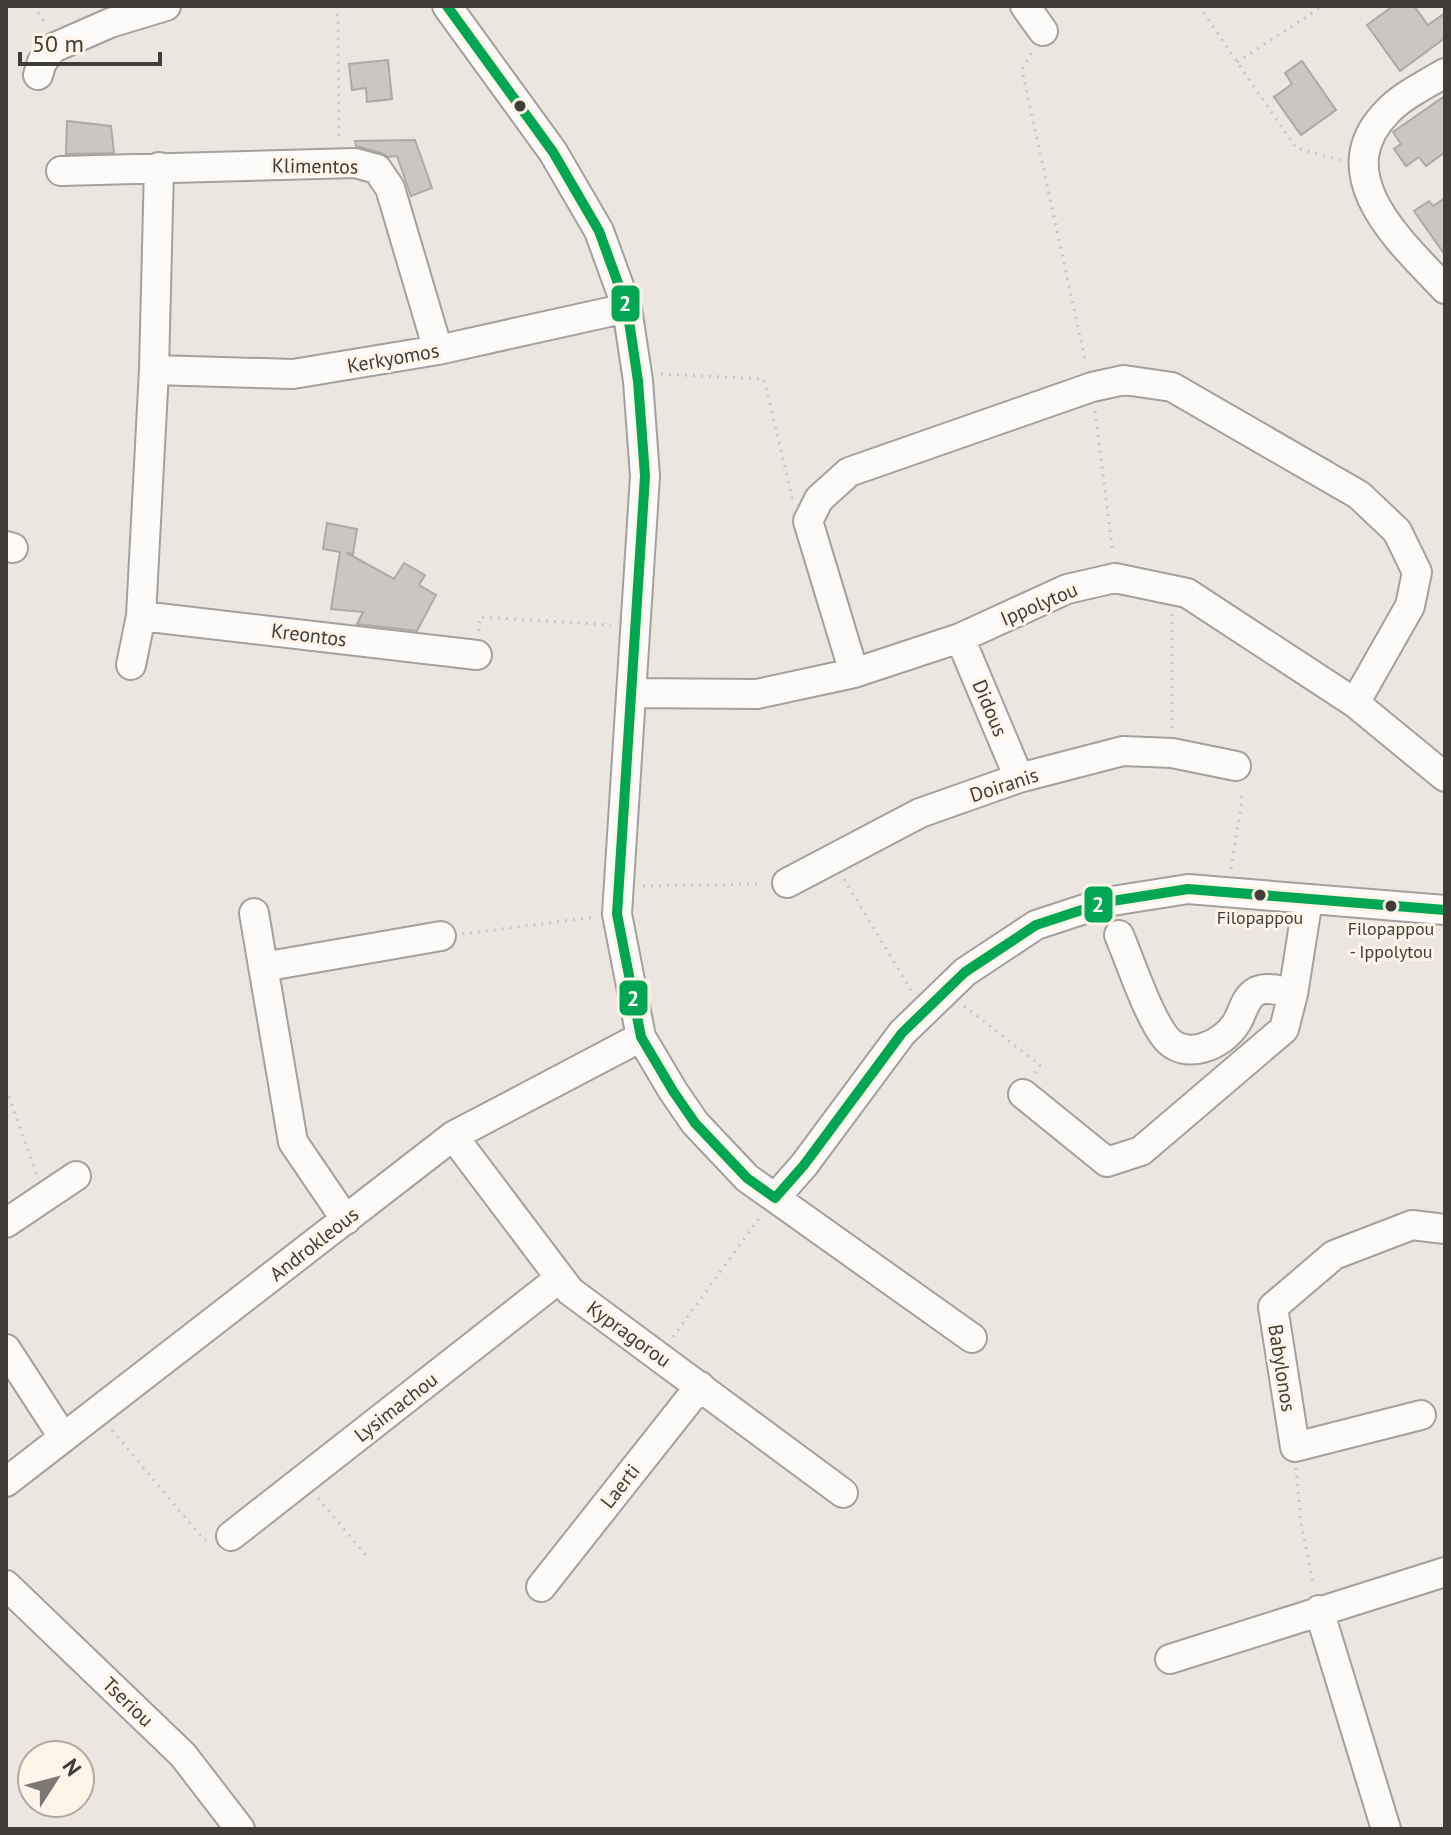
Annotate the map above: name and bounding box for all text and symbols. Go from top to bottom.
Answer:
scale bar [20,16,160,66]
text: 50 m [32,28,84,59]
unlabelled marker [512,98,528,114]
street label: Klimentos [272,152,358,180]
line badge: 2 [610,284,641,323]
text: 2 [619,289,631,317]
street label: Kerkyomos [345,337,441,379]
street label: Ippolytou [996,576,1082,632]
street label: Kreontos [270,617,348,653]
street label: Didous [966,676,1014,740]
street label: Doiranis [966,762,1042,808]
line badge: 2 [1083,885,1114,924]
marker: Filopappou [1252,887,1268,903]
text: 2 [1092,890,1104,918]
marker: Filopappou - Ippolytou [1383,898,1399,914]
place label: Filopappou [1217,906,1303,929]
place label: Filopappou - Ippolytou [1348,917,1434,963]
line badge: 2 [618,979,649,1017]
text: 2 [627,984,639,1012]
street label: Androkleous [264,1201,364,1287]
street label: Kypragorou [582,1295,676,1373]
street label: Babylonos [1262,1322,1302,1414]
street label: Lysimachou [349,1366,443,1448]
street label: Laerti [594,1458,646,1514]
street label: Tseriou [97,1671,159,1733]
north arrow [16,1739,96,1819]
text: N [57,1753,88,1781]

